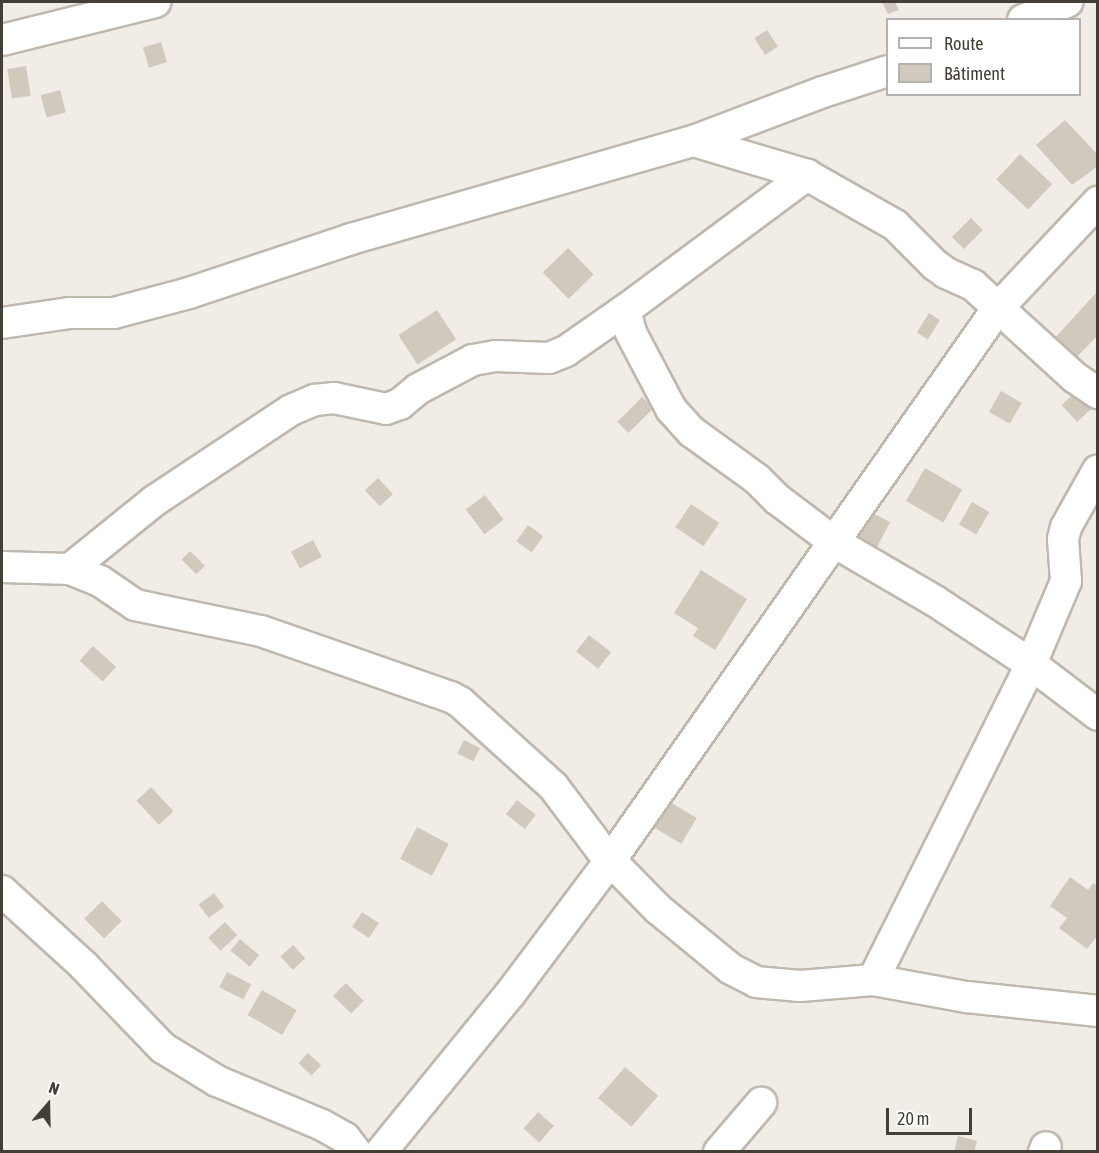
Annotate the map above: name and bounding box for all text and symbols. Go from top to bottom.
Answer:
legend [886,18,1081,96]
text: Route [944,33,983,54]
text: Bâtiment [944,63,1005,84]
north arrow [18,1075,78,1135]
text: N [47,1078,62,1098]
scale bar [889,1096,974,1134]
text: 20 m [897,1108,929,1129]

